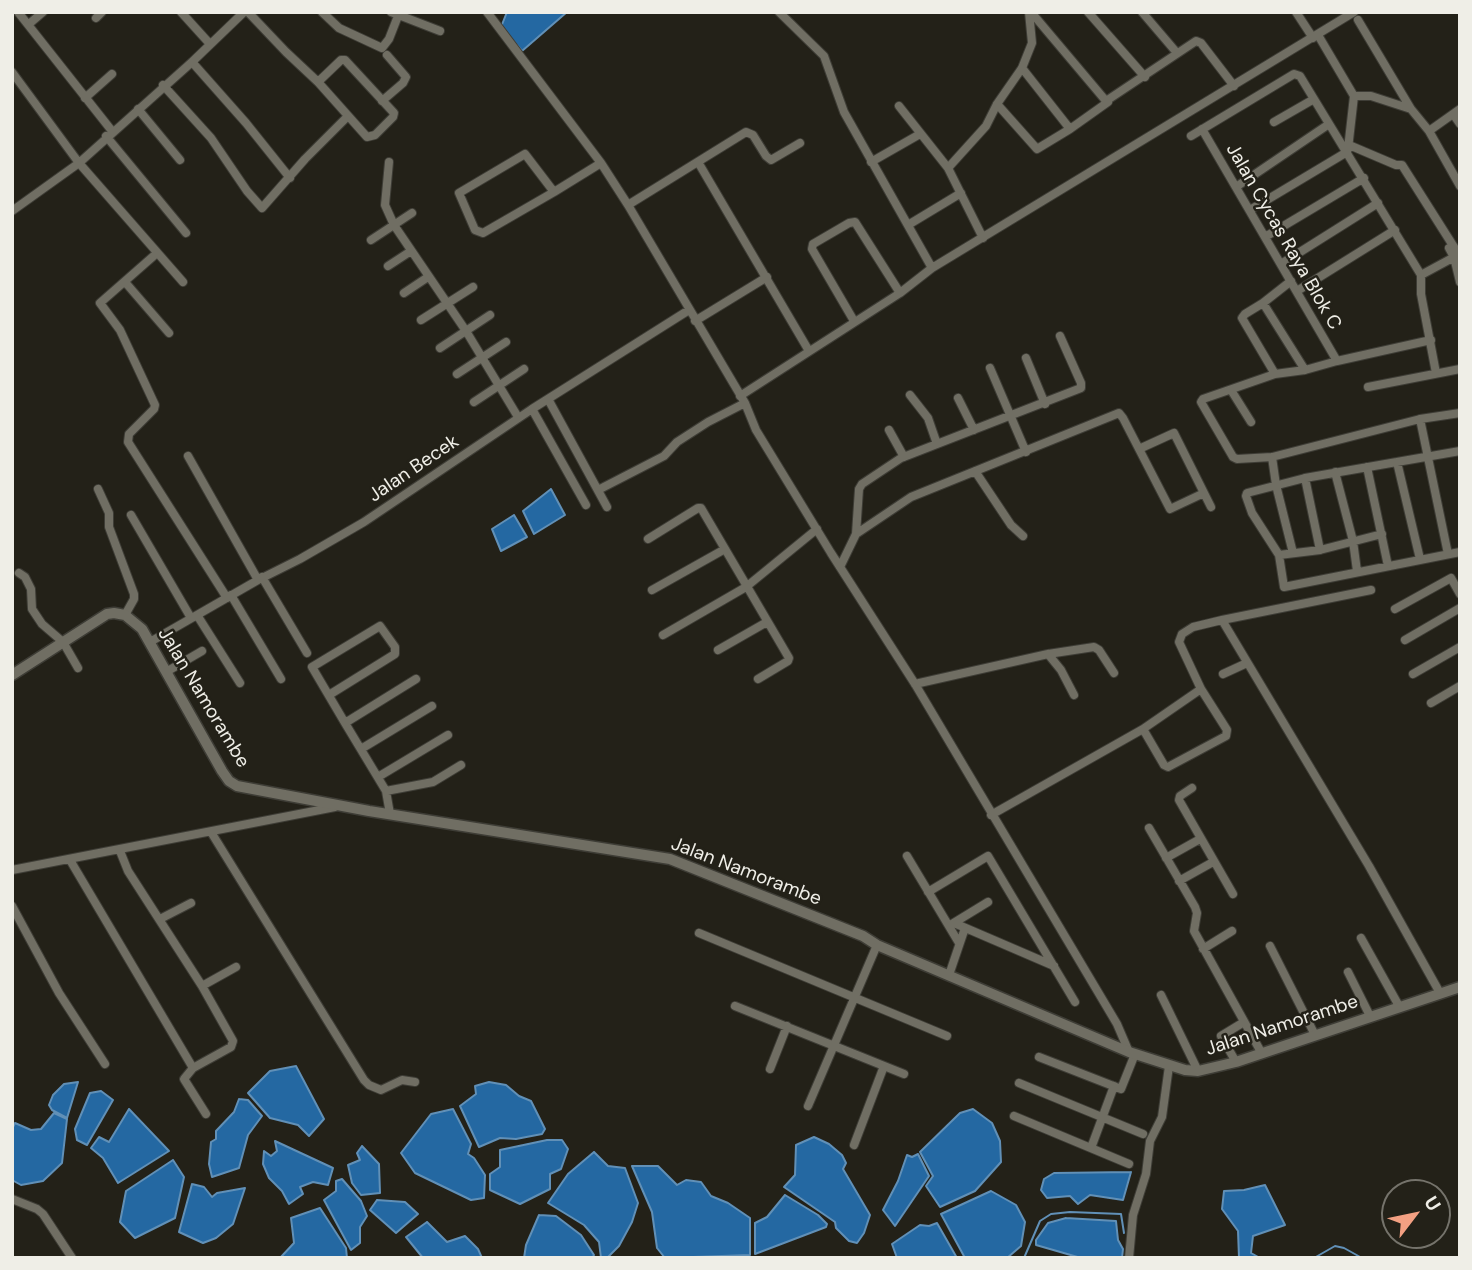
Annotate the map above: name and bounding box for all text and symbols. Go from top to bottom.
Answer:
street label: Jalan Cycas Raya Blok C [1220,140,1346,334]
street label: Jalan Becek [365,431,463,507]
street label: Jalan Namorambe [152,624,254,772]
street label: Jalan Namorambe [668,833,824,911]
street label: Jalan Namorambe [1203,991,1361,1061]
north arrow [1381,1179,1451,1249]
text: U [1418,1192,1447,1216]

